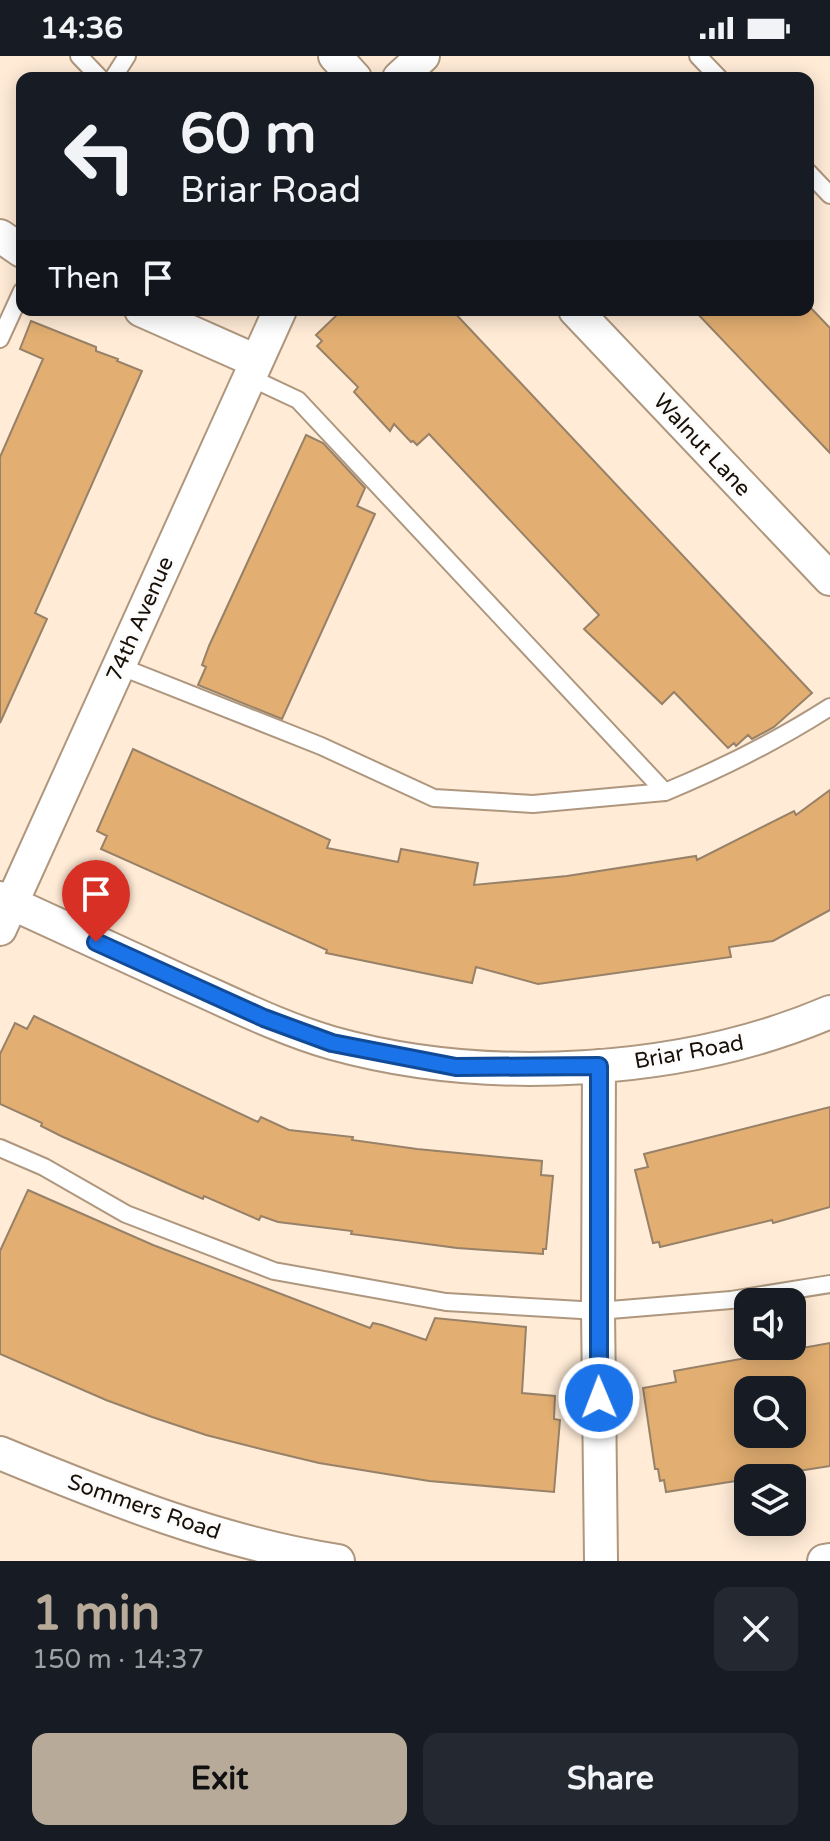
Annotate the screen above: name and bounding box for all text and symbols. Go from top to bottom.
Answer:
text: 14:36 [40,10,123,47]
text: 60 m [180,101,316,168]
icon: left [48,104,152,208]
text: Briar Road [180,169,361,212]
icon: arrive [136,256,180,300]
text: Then [48,260,120,297]
street label: Walnut Lane [648,388,756,502]
street label: 74th Avenue [101,553,179,685]
pin [62,860,130,942]
icon: arrive [74,872,118,916]
street label: Briar Road [632,1030,746,1074]
map controls [734,1288,806,1536]
button: sound [734,1288,806,1360]
position arrow [557,1356,641,1440]
button: search [734,1376,806,1448]
button: layers [734,1464,806,1536]
street label: Sommers Road [64,1469,224,1545]
text: 1 min [32,1585,160,1643]
button: close [714,1587,798,1671]
text: 150 m · 14:37 [32,1644,204,1675]
button: Exit [32,1733,407,1825]
button: Share [423,1733,798,1825]

